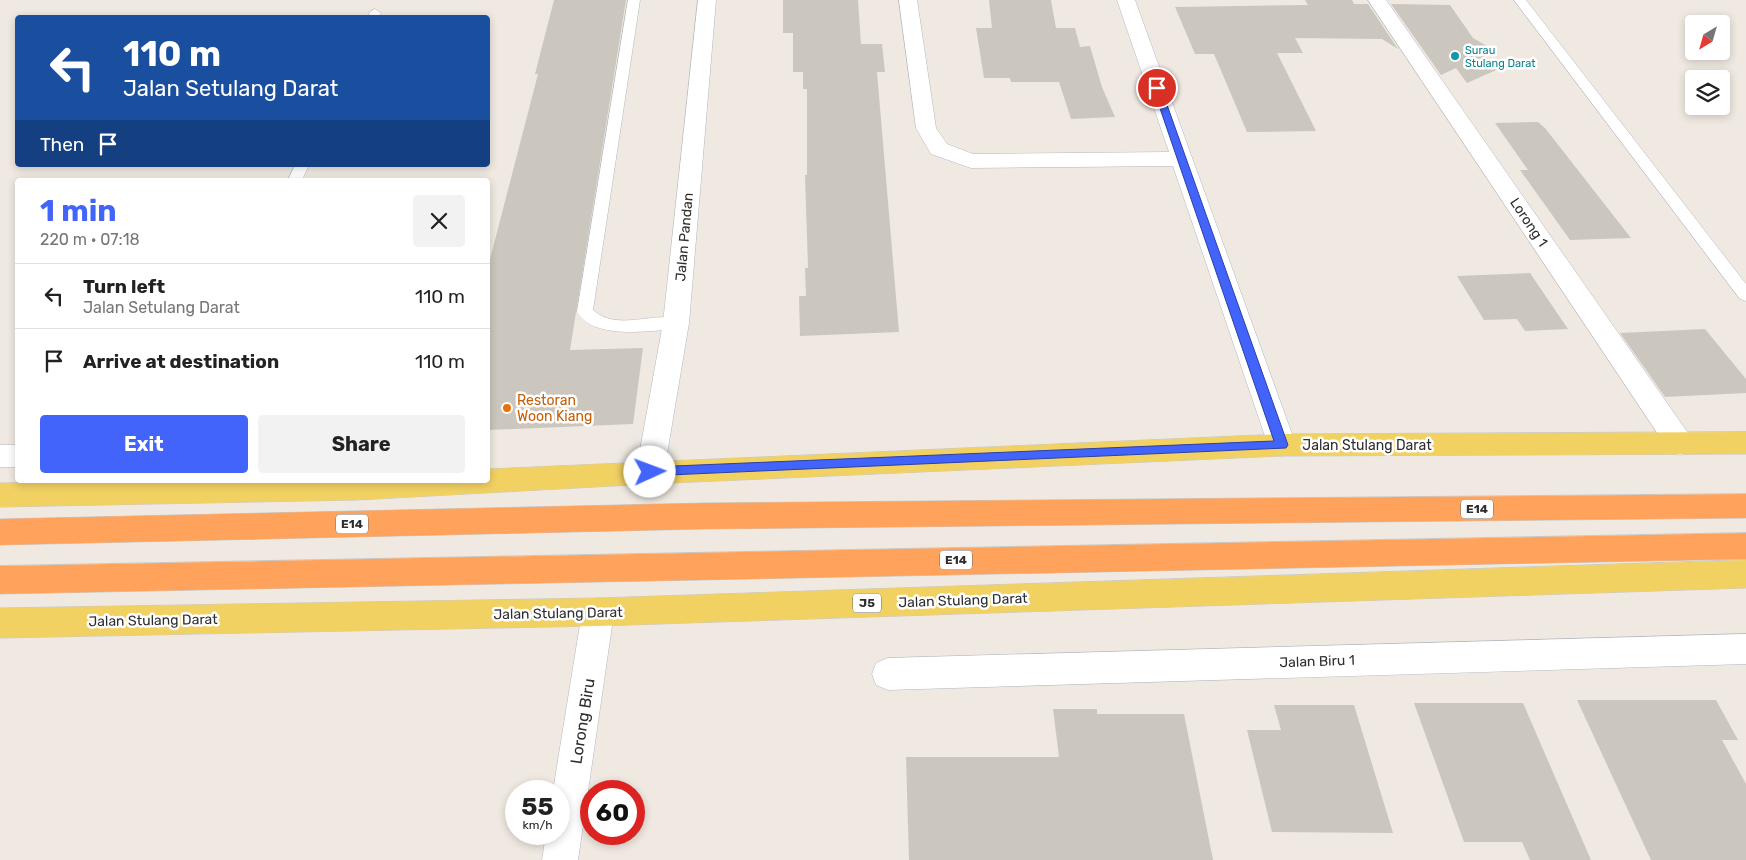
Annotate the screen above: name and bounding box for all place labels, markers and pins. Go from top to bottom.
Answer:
place label: Surau Stulang Darat [1465,44,1536,70]
marker: Surau Stulang Darat [1449,50,1461,62]
pin [1136,67,1178,109]
place label: Restoran Woon Kiang [517,392,592,425]
marker: Restoran Woon Kiang [501,402,513,414]

